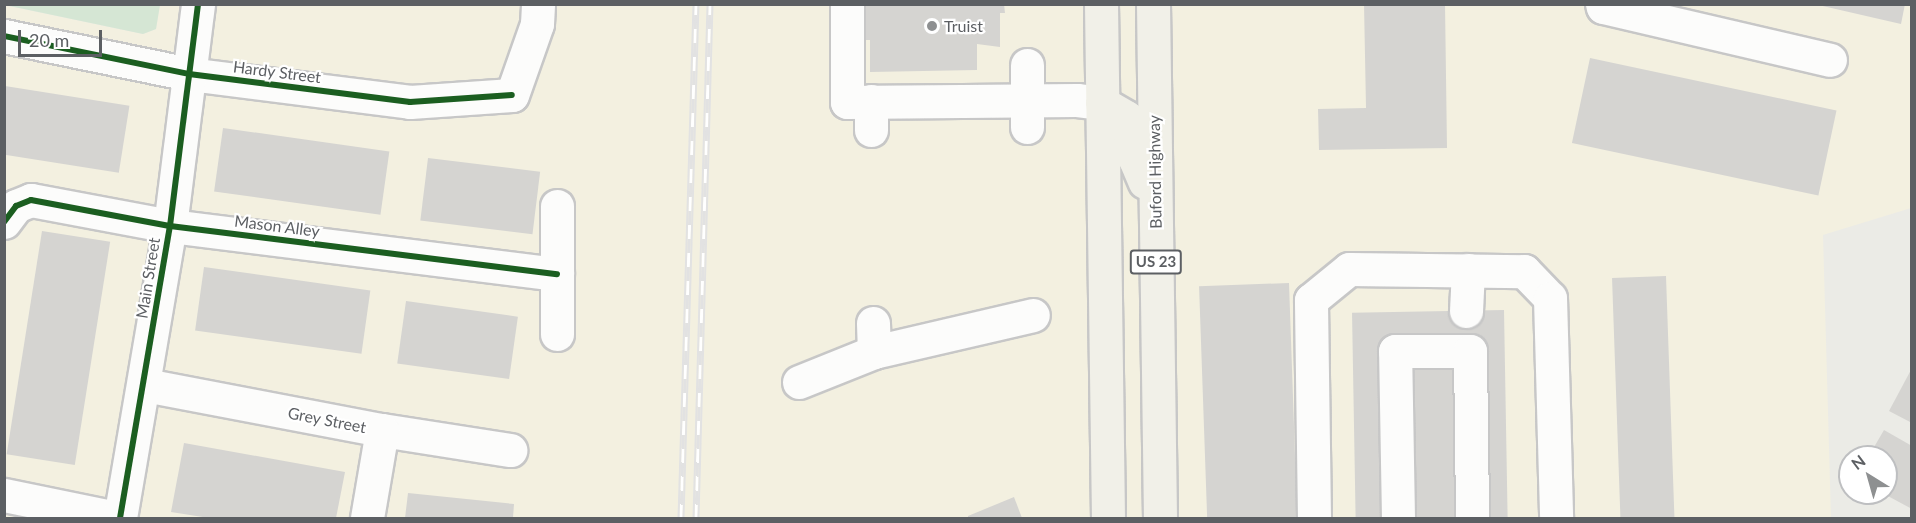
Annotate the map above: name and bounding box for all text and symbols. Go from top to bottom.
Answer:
place label: Truist [944,16,983,36]
scale bar [21,18,105,56]
marker: Truist [925,19,939,33]
text: 20 m [29,29,69,51]
street label: Hardy Street [232,57,322,87]
street label: Buford Highway [1144,115,1166,229]
street label: Mason Alley [233,211,321,241]
street label: Main Street [132,236,164,320]
road number: US 23 [1129,250,1183,274]
street label: Grey Street [286,403,368,437]
north arrow [1838,445,1898,505]
text: N [1847,451,1869,473]

